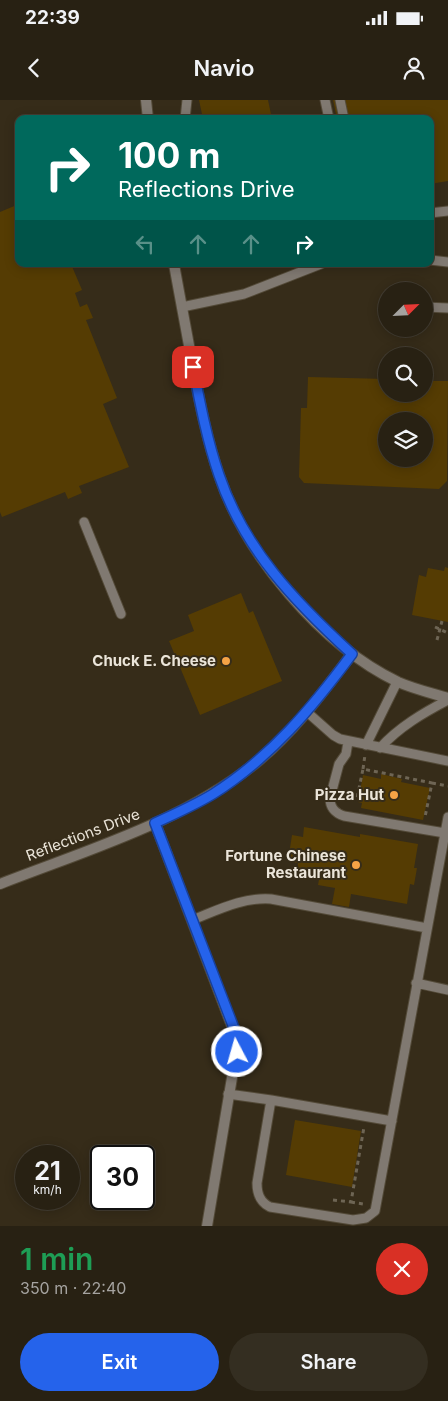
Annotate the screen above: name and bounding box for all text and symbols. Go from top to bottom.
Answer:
text: 22:39 [25,6,80,29]
icon: back [20,54,48,82]
icon: person [400,54,428,82]
text: Navio [193,55,255,81]
text: 100 m [118,134,221,176]
icon: right [35,135,100,200]
text: Reflections Drive [118,176,295,202]
icon: left [131,230,159,258]
icon: ahead [184,230,212,258]
icon: ahead [237,230,265,258]
icon: right [290,230,318,258]
north arrow [378,282,432,338]
map controls [378,282,433,467]
pin [172,346,214,388]
button: search [378,347,433,402]
icon: arrive [179,353,207,381]
button: layers [378,412,433,467]
place label: Chuck E. Cheese [92,651,216,670]
marker: Chuck E. Cheese [220,655,232,667]
place label: Pizza Hut [315,785,385,804]
marker: Pizza Hut [388,789,400,801]
street label: Reflections Drive [23,804,142,865]
place label: Fortune Chinese Restaurant [225,846,347,882]
marker: Fortune Chinese Restaurant [350,859,362,871]
position arrow [210,1025,262,1077]
speed limit sign: 30 [90,1145,155,1210]
text: 21 [34,1156,61,1186]
text: km/h [33,1182,62,1197]
text: 1 min [20,1241,93,1277]
button: close [376,1243,428,1295]
text: 350 m · 22:40 [20,1278,126,1298]
button: Exit [20,1333,219,1391]
button: Share [229,1333,428,1391]

